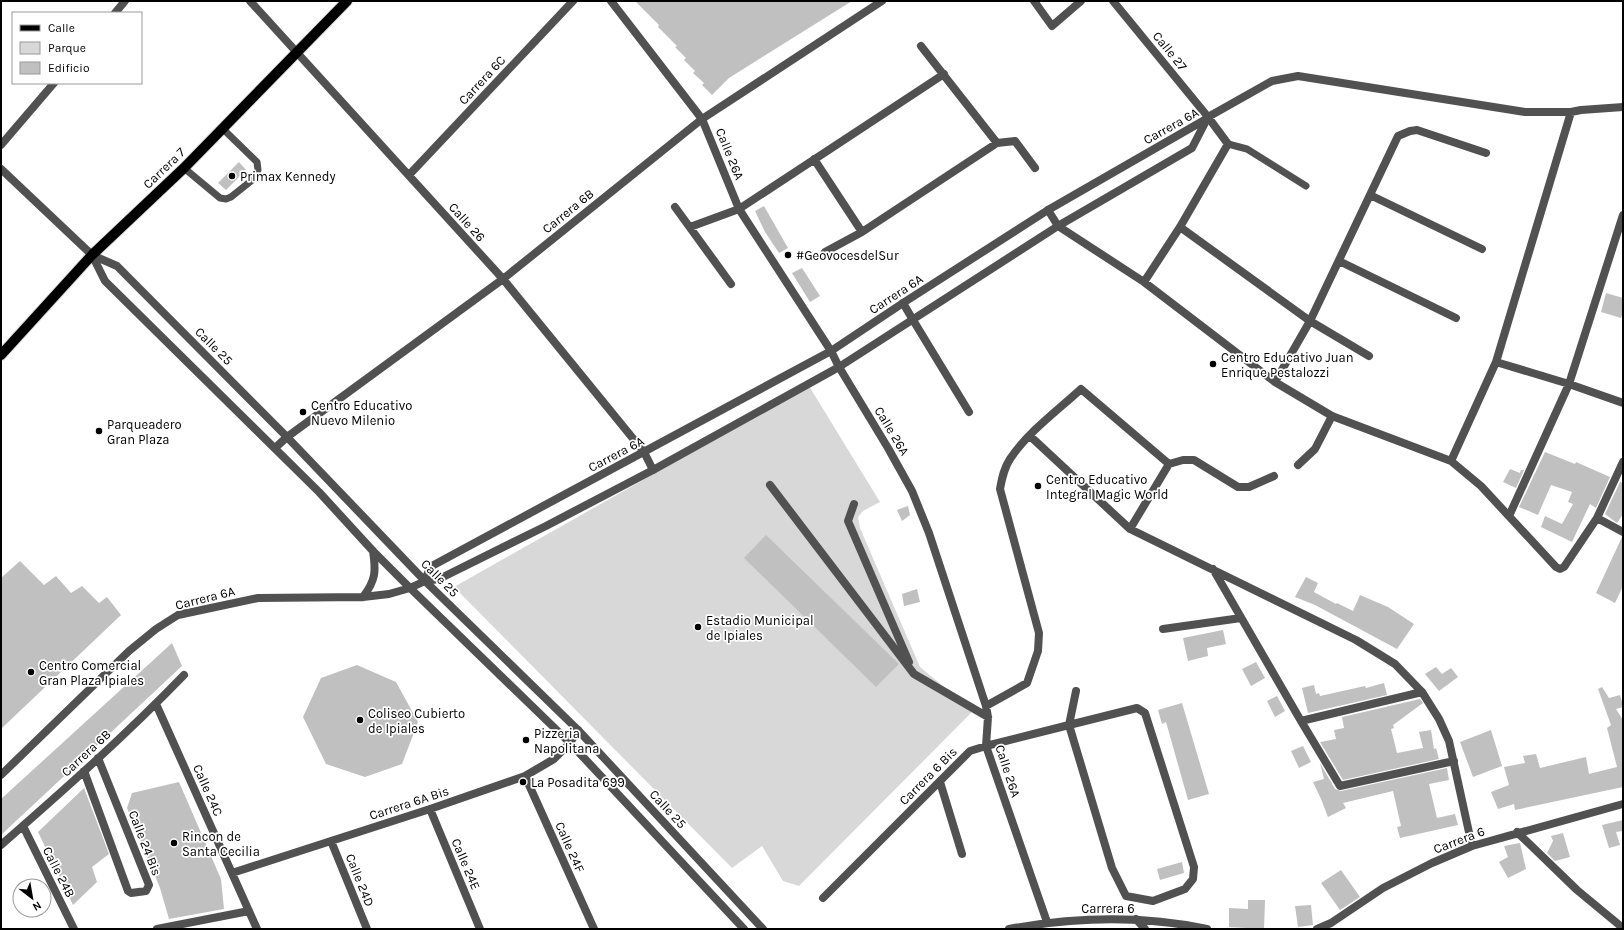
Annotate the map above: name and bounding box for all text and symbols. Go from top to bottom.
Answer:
legend [12,12,142,84]
text: Calle [48,21,75,35]
street label: Calle 27 [1150,28,1190,74]
text: Parque [48,41,86,55]
street label: Carrera 6C [456,52,508,108]
text: Edificio [48,61,89,75]
street label: Carrera 6A [1141,104,1202,147]
street label: Calle 26A [713,126,747,183]
street label: Carrera 7 [140,144,188,192]
place label: Primax Kennedy [240,169,336,184]
marker: Primax Kennedy [227,171,237,181]
street label: Carrera 6B [539,186,597,236]
street label: Calle 26 [446,199,488,245]
place label: #GeovocesdelSur [796,248,899,263]
marker: #GeovocesdelSur [783,250,793,260]
street label: Carrera 6A [866,271,926,317]
street label: Calle 25 [192,324,236,368]
place label: Centro Educativo Juan Enrique Pestalozzi [1221,350,1354,381]
marker: Centro Educativo Juan Enrique Pestalozzi [1208,359,1218,369]
place label: Centro Educativo Nuevo Milenio [311,398,412,428]
street label: Calle 26A [872,404,913,459]
marker: Centro Educativo Nuevo Milenio [298,407,308,417]
place label: Parqueadero Gran Plaza [107,417,182,447]
marker: Parqueadero Gran Plaza [94,426,104,436]
street label: Carrera 6A [586,433,647,475]
place label: Centro Educativo Integral Magic World [1046,472,1169,502]
marker: Centro Educativo Integral Magic World [1033,481,1043,491]
street label: Calle 25 [418,556,462,600]
street label: Carrera 6A [174,583,237,613]
place label: Estadio Municipal de Ipiales [706,613,814,643]
marker: Estadio Municipal de Ipiales [693,622,703,632]
place label: Centro Comercial Gran Plaza Ipiales [39,658,144,688]
marker: Centro Comercial Gran Plaza Ipiales [26,667,36,677]
place label: Coliseo Cubierto de Ipiales [368,706,465,736]
marker: Coliseo Cubierto de Ipiales [355,715,365,725]
street label: Carrera 6B [58,726,114,780]
place label: Pizzeria Napolitana [534,726,599,756]
marker: Pizzeria Napolitana [521,735,531,745]
street label: Calle 26A [992,743,1024,800]
street label: Carrera 6 Bis [896,744,960,808]
street label: Calle 24C [190,762,226,818]
place label: La Posadita 699 [531,775,625,790]
marker: La Posadita 699 [518,777,528,787]
street label: Carrera 6A Bis [367,783,451,823]
street label: Calle 25 [646,787,690,831]
street label: Calle 24 Bis [126,808,164,878]
street label: Calle 24F [552,819,588,875]
street label: Carrera 6 [1431,823,1487,857]
place label: Rincon de Santa Cecilia [182,829,260,859]
street label: Calle 24E [448,836,484,892]
marker: Rincon de Santa Cecilia [169,838,179,848]
street label: Calle 24B [40,844,78,900]
street label: Calle 24D [343,851,377,909]
north arrow [12,878,52,918]
text: N [30,899,44,914]
street label: Carrera 6 [1081,901,1135,916]

